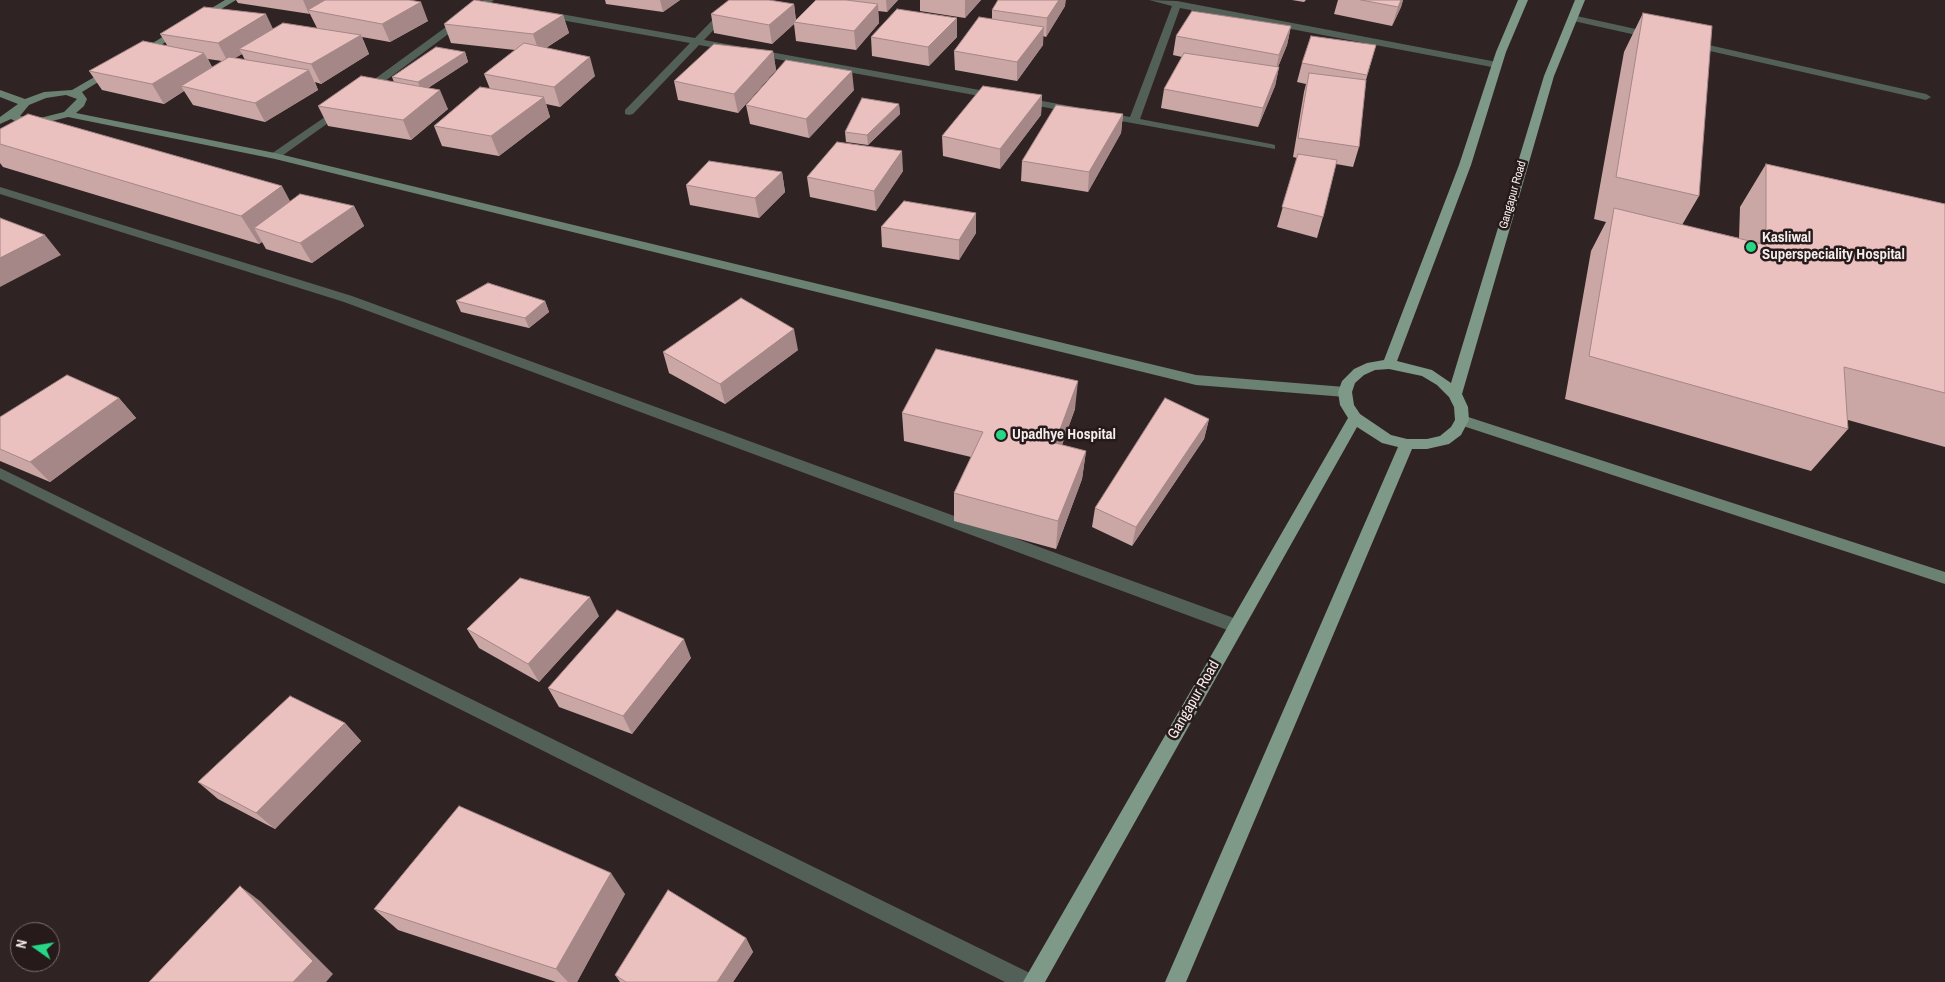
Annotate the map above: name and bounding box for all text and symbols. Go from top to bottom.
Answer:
street label: Gangapur Road [1496,159,1530,231]
place label: Kasliwal Superspeciality Hospital [1762,229,1905,264]
marker: Kasliwal Superspeciality Hospital [1744,240,1758,254]
place label: Upadhye Hospital [1012,426,1116,444]
marker: Upadhye Hospital [994,428,1008,442]
street label: Gangapur Road [1164,658,1224,742]
north arrow [10,922,60,972]
text: N [12,938,31,950]

